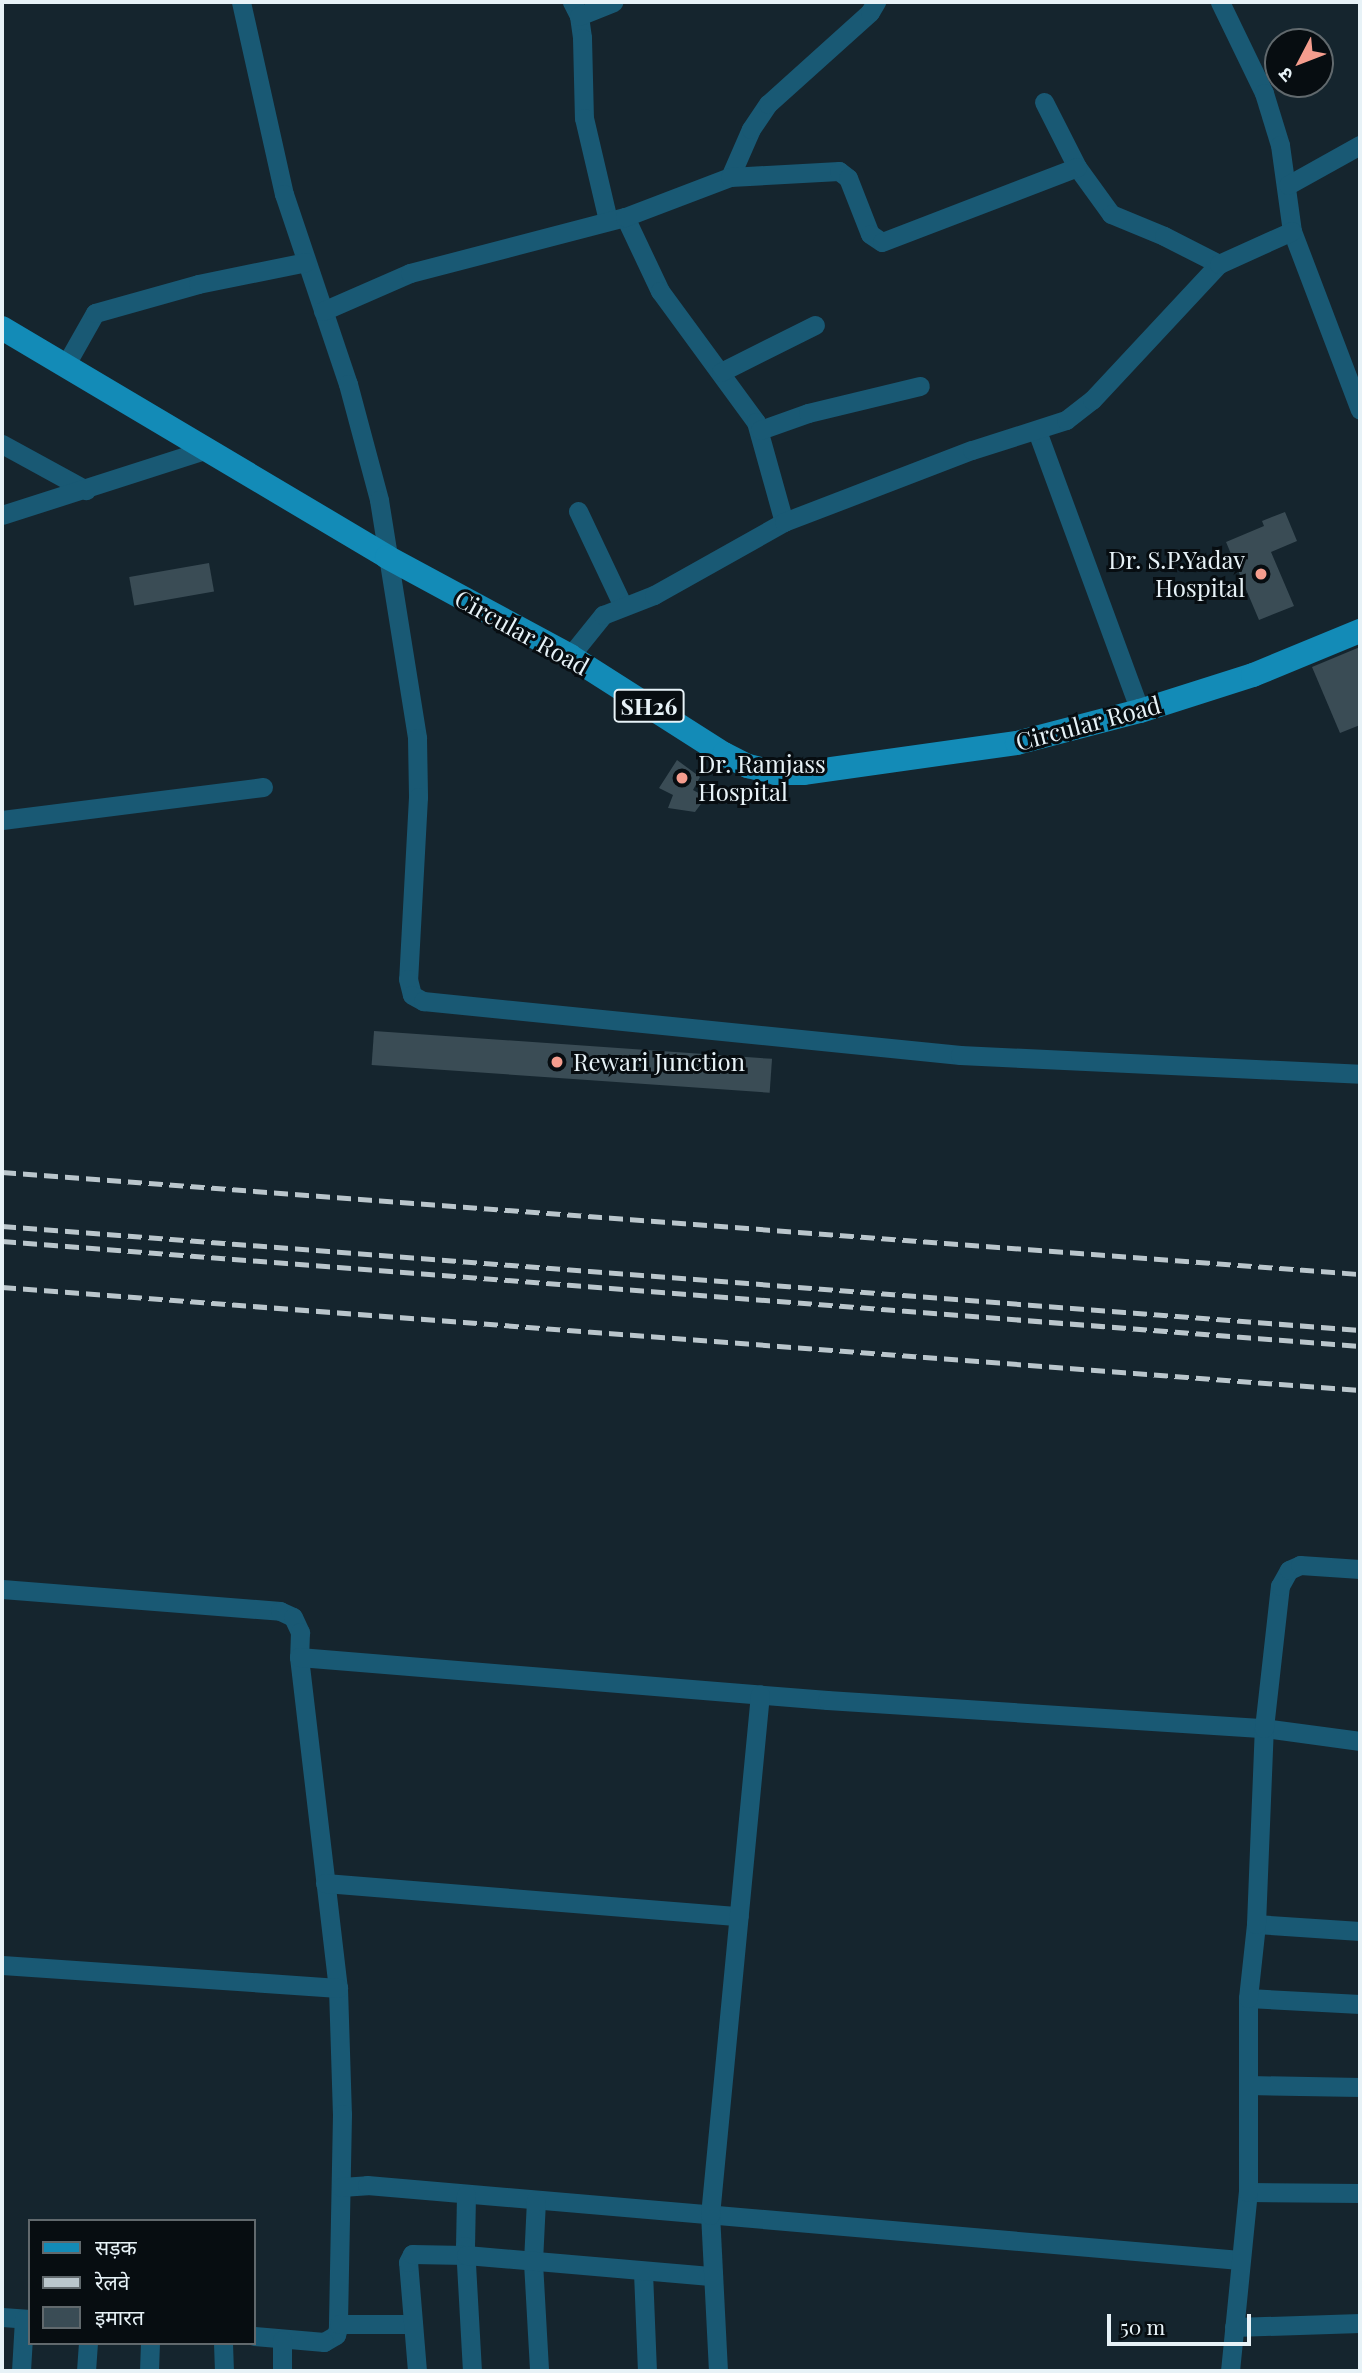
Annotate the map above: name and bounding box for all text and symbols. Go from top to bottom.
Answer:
north arrow [1264,28,1334,98]
text: उ [1271,63,1298,89]
place label: Dr. S.P.Yadav Hospital [1108,546,1245,602]
marker: Dr. S.P.Yadav Hospital [1251,564,1271,584]
street label: Circular Road [450,583,594,681]
road number: SH26 [612,686,686,726]
street label: Circular Road [1012,690,1164,756]
place label: Dr. Ramjass Hospital [698,750,826,806]
marker: Dr. Ramjass Hospital [672,768,692,788]
place label: Rewari Junction [573,1048,745,1076]
marker: Rewari Junction [547,1052,567,1072]
legend [28,2219,256,2345]
text: सड़क [95,2232,137,2260]
text: रेलवे [95,2267,130,2295]
scale bar [1110,2300,1254,2344]
text: इमारत [95,2302,144,2330]
text: 50 m [1120,2312,1165,2340]

